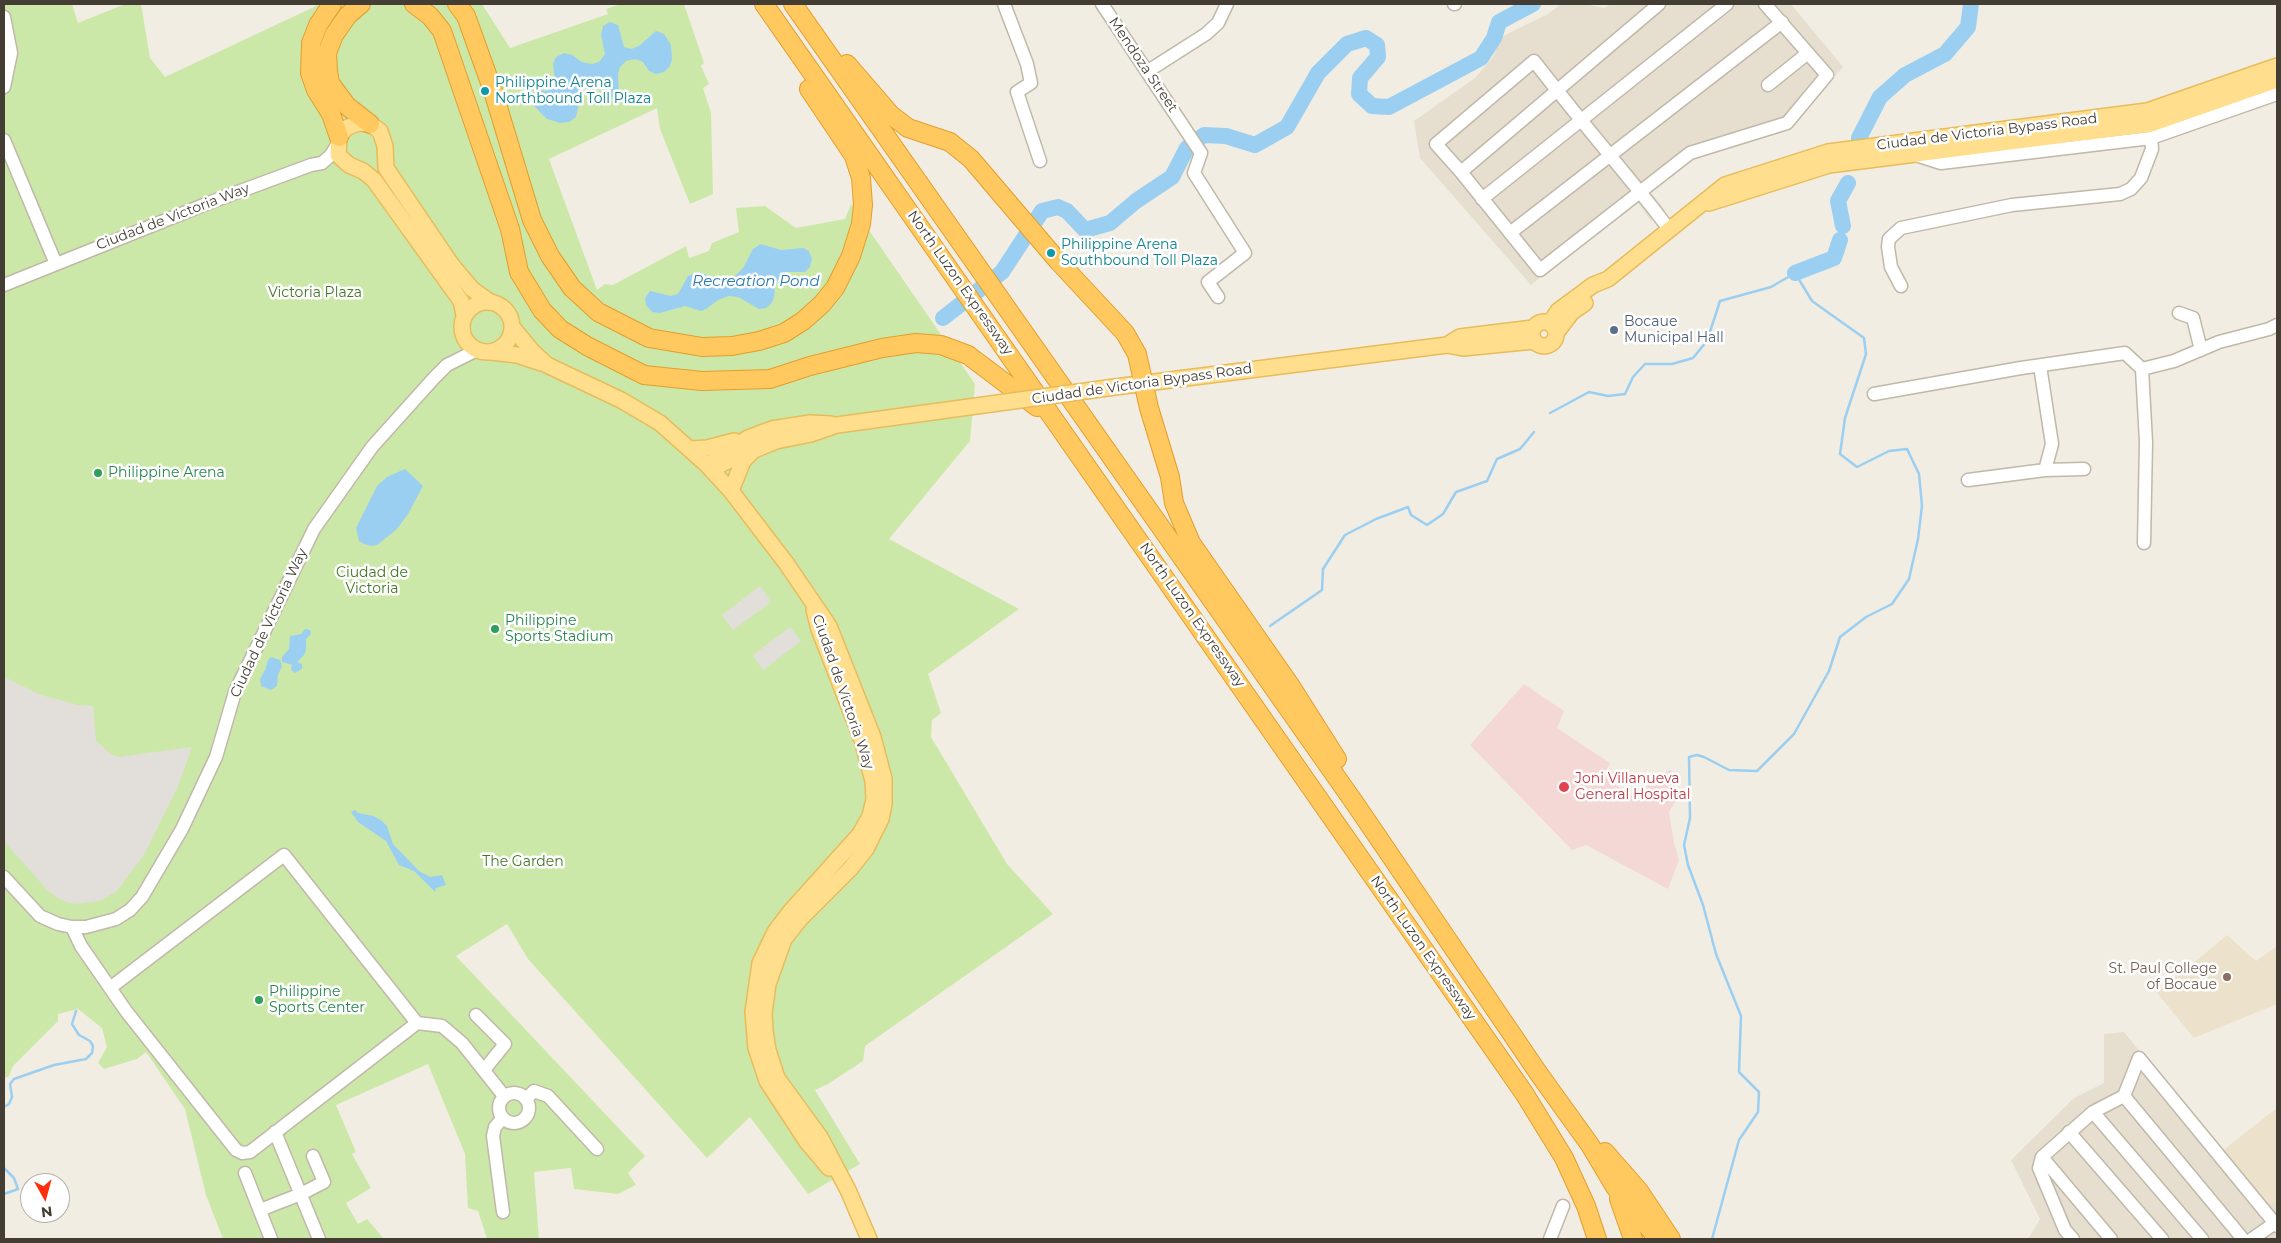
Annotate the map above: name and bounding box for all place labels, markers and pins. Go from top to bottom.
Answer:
place label: Philippine Arena Northbound Toll Plaza [495,75,651,108]
marker: Philippine Arena Northbound Toll Plaza [479,85,491,97]
place label: Philippine Arena Southbound Toll Plaza [1061,237,1218,270]
marker: Philippine Arena Southbound Toll Plaza [1045,247,1057,259]
place label: Bocaue Municipal Hall [1624,314,1724,347]
marker: Bocaue Municipal Hall [1608,324,1620,336]
place label: Philippine Arena [108,465,225,481]
marker: Philippine Arena [92,467,104,479]
place label: Philippine Sports Stadium [505,613,614,646]
marker: Philippine Sports Stadium [489,623,501,635]
place label: Joni Villanueva General Hospital [1575,771,1690,804]
marker: Joni Villanueva General Hospital [1557,780,1571,794]
place label: St. Paul College of Bocaue [2109,961,2217,994]
marker: St. Paul College of Bocaue [2221,971,2233,983]
place label: Philippine Sports Center [269,984,365,1016]
marker: Philippine Sports Center [253,994,265,1006]

